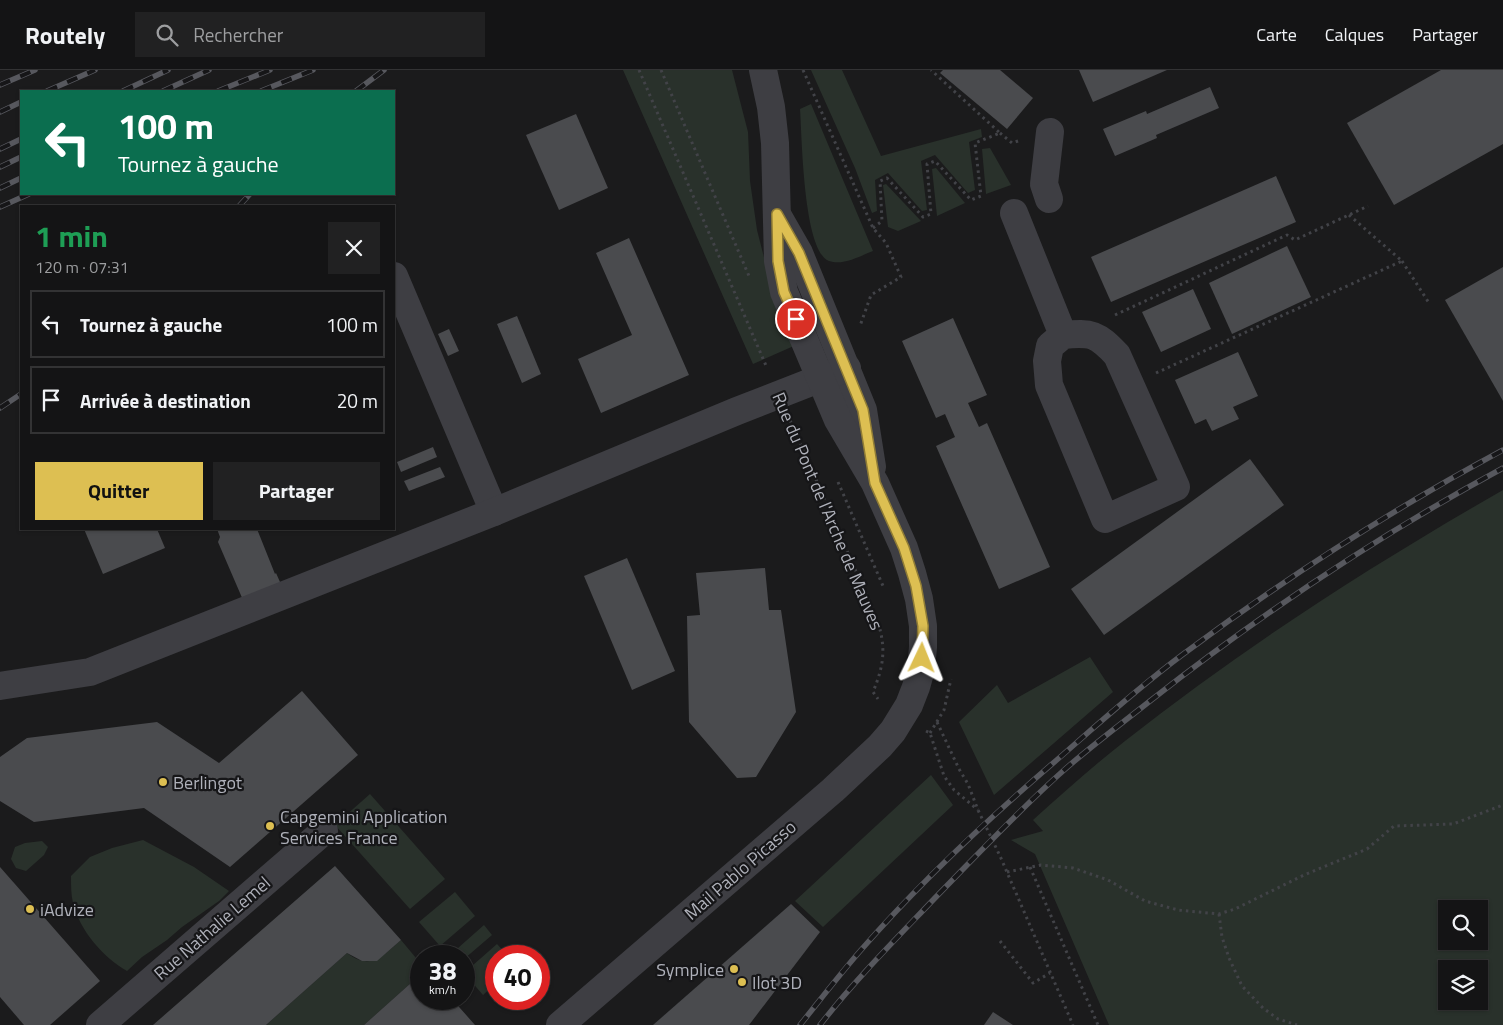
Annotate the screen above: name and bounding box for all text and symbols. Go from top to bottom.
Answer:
search box [135,12,485,57]
text: Routely [25,17,105,53]
text: Rechercher [193,20,283,49]
icon: search [153,21,181,49]
text: Carte [1256,21,1297,48]
text: Calques [1325,21,1384,48]
text: Partager [1412,21,1478,48]
text: 100 m [118,99,214,153]
icon: left [35,110,100,175]
text: Tournez à gauche [118,147,279,181]
text: 1 min [35,213,108,259]
button: close [328,222,380,274]
text: 120 m · 07:31 [35,255,129,279]
pin [775,298,817,340]
icon: arrive [782,305,810,333]
icon: left [37,310,65,338]
text: Tournez à gauche [80,310,222,339]
text: 100 m [326,310,378,339]
icon: arrive [37,386,65,414]
text: Arrivée à destination [80,386,251,415]
text: 20 m [337,386,378,415]
street label: Rue du Pont de l'Arche de Mauves [766,388,890,634]
button: Quitter [35,462,203,520]
button: Partager [213,462,380,520]
position arrow [895,631,947,683]
place label: Berlingot [173,769,243,796]
marker: Berlingot [157,776,169,788]
place label: Capgemini Application Services France [280,803,447,851]
street label: Mail Pablo Picasso [678,814,802,926]
marker: Capgemini Application Services France [264,820,276,832]
street label: Rue Nathalie Lemel [148,870,276,986]
place label: iAdvize [40,896,94,923]
map controls [1438,900,1488,1010]
button: search [1438,900,1488,950]
marker: iAdvize [24,903,36,915]
speed limit sign: 40 [485,945,550,1010]
text: 38 [428,952,457,990]
place label: Symplice [656,956,724,983]
button: layers [1438,960,1488,1010]
marker: Symplice [728,963,740,975]
place label: Ilot 3D [752,969,802,996]
marker: Ilot 3D [736,976,748,988]
text: km/h [429,980,456,999]

